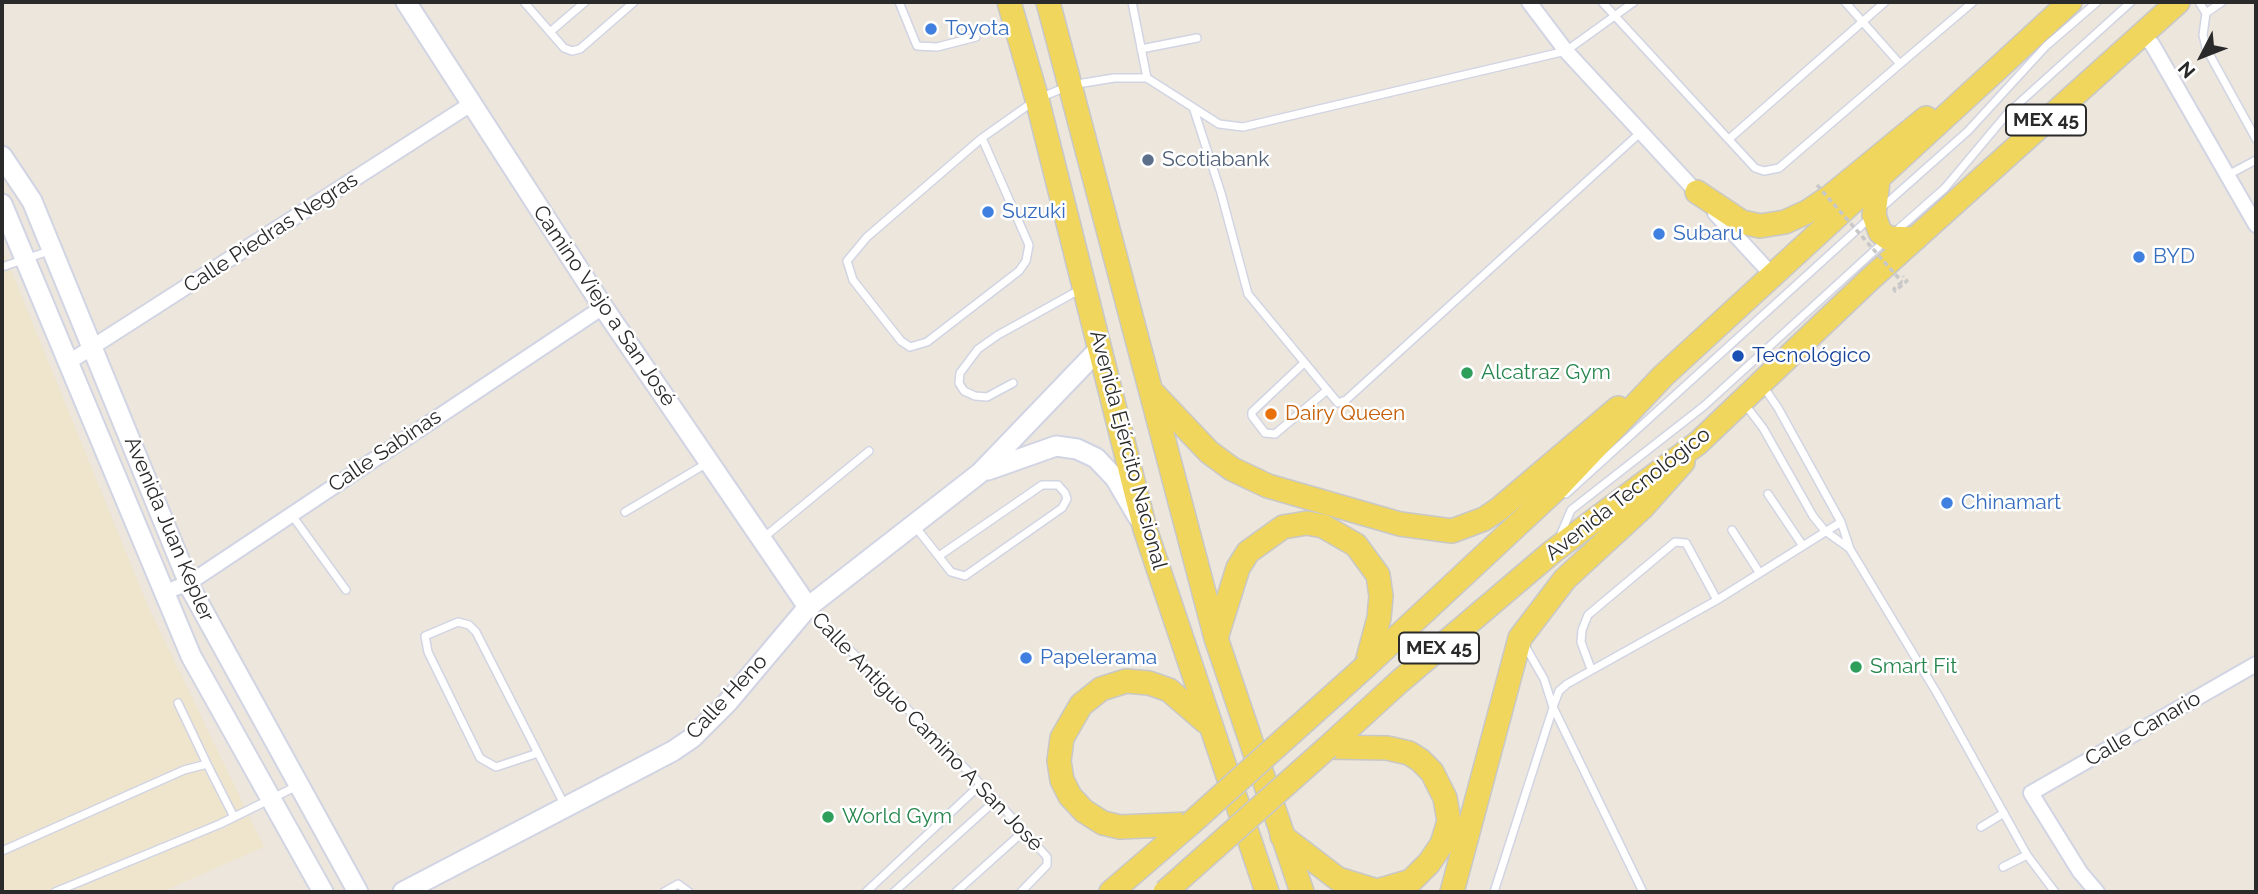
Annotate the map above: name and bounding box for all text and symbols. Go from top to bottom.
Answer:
place label: Toyota [945,16,1009,42]
marker: Toyota [923,21,939,37]
north arrow [2167,21,2237,91]
text: N [2173,57,2199,83]
road number: MEX 45 [2006,104,2086,136]
place label: Scotiabank [1162,147,1269,173]
marker: Scotiabank [1140,152,1156,168]
street label: Calle Piedras Negras [179,167,363,299]
place label: Suzuki [1002,199,1066,225]
street label: Camino Viejo a San José [527,201,681,411]
marker: Suzuki [980,204,996,220]
place label: Subaru [1673,221,1742,247]
marker: Subaru [1651,226,1667,242]
place label: BYD [2153,244,2195,270]
marker: BYD [2131,249,2147,265]
street label: Avenida Ejército Nacional [1084,328,1172,572]
place label: Tecnológico [1752,343,1871,369]
marker: Tecnológico [1730,348,1746,364]
place label: Alcatraz Gym [1481,360,1611,386]
marker: Alcatraz Gym [1459,365,1475,381]
place label: Dairy Queen [1285,401,1405,427]
street label: Calle Sabinas [324,404,446,498]
marker: Dairy Queen [1263,406,1279,422]
street label: Avenida Tecnológico [1541,422,1715,566]
street label: Avenida Juan Kepler [119,433,219,625]
place label: Chinamart [1961,490,2061,516]
marker: Chinamart [1939,495,1955,511]
street label: Calle Antiguo Camino A San José [806,607,1048,857]
road number: MEX 45 [1399,632,1479,664]
place label: Papelerama [1040,645,1157,671]
street label: Calle Heno [681,649,773,745]
marker: Papelerama [1018,650,1034,666]
place label: Smart Fit [1870,654,1957,680]
marker: Smart Fit [1848,659,1864,675]
street label: Calle Canario [2081,686,2205,772]
place label: World Gym [842,804,952,830]
marker: World Gym [820,809,836,825]

